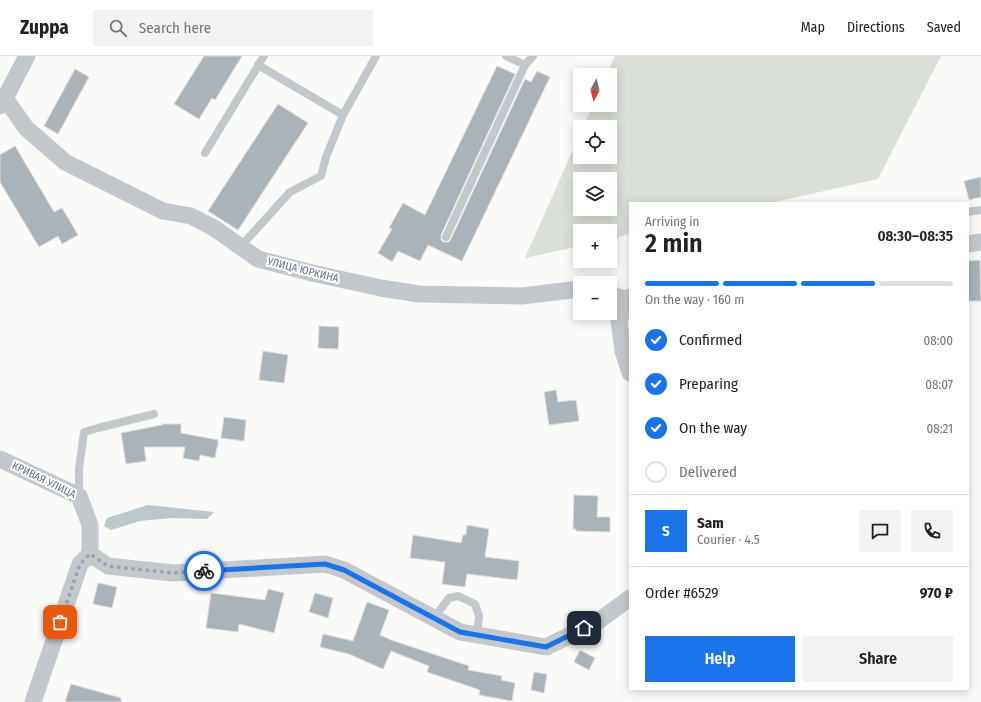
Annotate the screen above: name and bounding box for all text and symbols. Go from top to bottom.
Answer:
search box [93,10,373,46]
text: Zuppa [20,16,69,39]
icon: search [107,17,129,39]
text: Search here [139,19,211,37]
text: Map [801,19,825,36]
text: Directions [847,19,905,36]
text: Saved [927,19,961,36]
north arrow [573,68,617,112]
map controls [573,68,617,320]
button: locate [573,120,617,164]
button: layers [573,172,617,216]
text: Arriving in [645,214,699,229]
button: + [573,224,617,268]
text: 08:30–08:35 [877,227,953,245]
text: 2 min [645,228,703,259]
street label: УЛИЦА ЮРКИНА [265,255,340,285]
button: − [573,276,617,320]
text: On the way · 160 m [645,292,744,307]
icon: check [645,329,667,351]
text: Confirmed [679,331,742,349]
text: 08:00 [923,333,953,348]
icon: check [645,373,667,395]
text: Preparing [679,375,738,393]
text: 08:07 [925,377,953,392]
icon: check [645,417,667,439]
text: On the way [679,419,747,437]
text: 08:21 [926,421,953,436]
street label: КРИВАЯ УЛИЦА [10,459,78,501]
text: Delivered [679,463,737,481]
button: chat [859,510,901,552]
button: phone [911,510,953,552]
text: Sam [697,514,724,532]
text: S [662,522,670,540]
text: Courier · 4.5 [697,532,760,547]
courier [184,551,224,591]
icon: bike [193,560,215,582]
text: Order #6529 [645,584,718,602]
text: 970 ₽ [920,584,953,602]
pin [43,605,77,639]
icon: bag [49,611,71,633]
pin [567,611,601,645]
icon: home [573,617,595,639]
button: Help [645,636,795,682]
button: Share [803,636,953,682]

